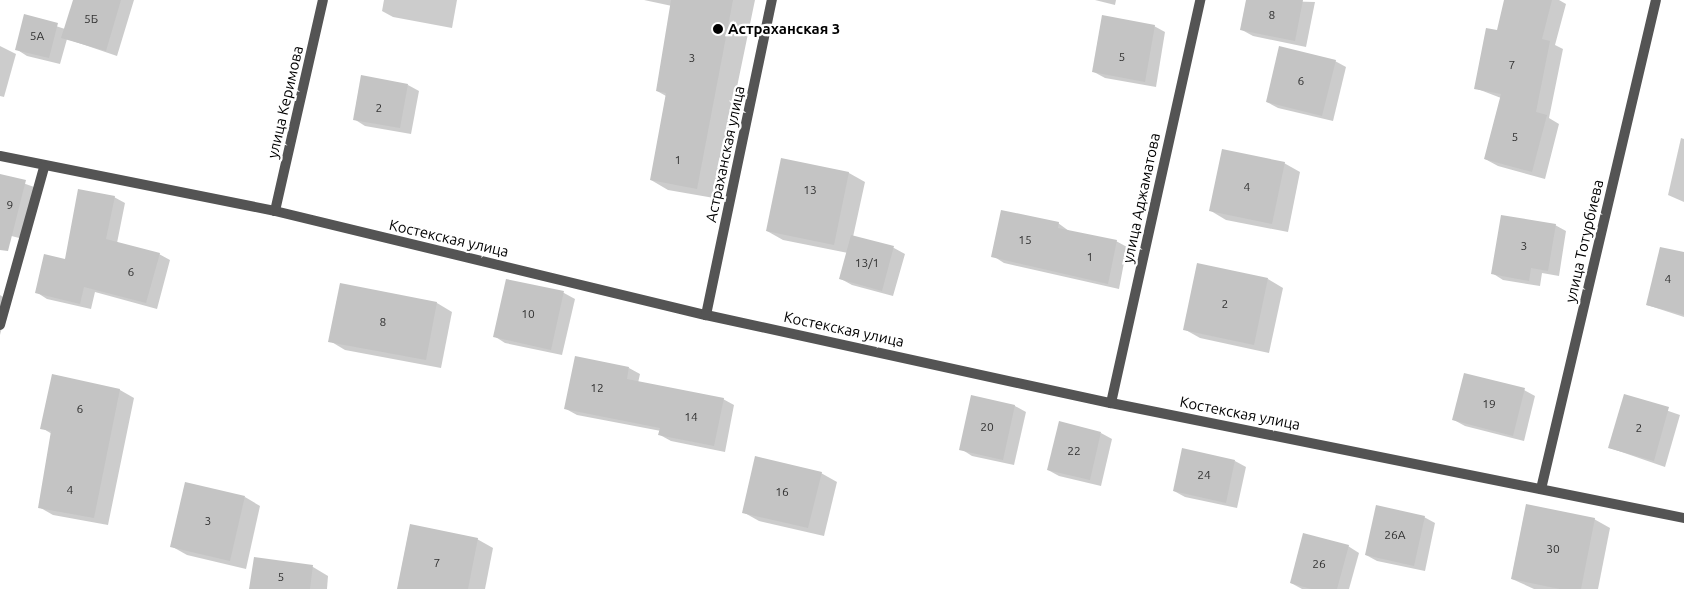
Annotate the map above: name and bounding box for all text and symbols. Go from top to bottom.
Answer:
house number: 8 [1269,8,1275,22]
house number: 5Б [84,12,98,26]
place label: Астраханская 3 [728,20,840,38]
marker: Астраханская 3 [712,23,724,35]
house number: 5А [30,29,44,43]
street label: улица Керимова [263,44,307,160]
house number: 5 [1119,50,1125,64]
house number: 3 [689,51,695,65]
house number: 7 [1509,58,1515,72]
house number: 6 [1298,74,1304,88]
street label: Астраханская улица [702,84,748,224]
house number: 2 [376,101,382,115]
house number: 5 [1512,130,1518,144]
street label: улица Аджаматова [1118,131,1164,265]
house number: 1 [675,153,681,167]
street label: улица Тотурбиева [1561,178,1607,304]
house number: 4 [1244,180,1250,194]
house number: 13 [803,183,817,197]
house number: 9 [7,198,13,212]
street label: Костекская улица [387,215,511,261]
house number: 15 [1018,233,1032,247]
house number: 3 [1521,239,1527,253]
house number: 1 [1087,250,1093,264]
house number: 13/1 [855,256,879,270]
house number: 6 [128,265,134,279]
house number: 4 [1665,272,1671,286]
house number: 2 [1222,297,1228,311]
house number: 10 [521,307,535,321]
street label: Костекская улица [782,307,906,351]
house number: 8 [380,315,386,329]
house number: 12 [590,381,604,395]
street label: Костекская улица [1178,392,1302,434]
house number: 19 [1482,397,1496,411]
house number: 6 [77,402,83,416]
house number: 14 [684,410,698,424]
house number: 20 [980,420,994,434]
house number: 2 [1636,421,1642,435]
house number: 22 [1067,444,1081,458]
house number: 24 [1197,468,1211,482]
house number: 4 [67,483,73,497]
house number: 16 [775,485,789,499]
house number: 3 [205,514,211,528]
house number: 26А [1384,528,1406,542]
house number: 30 [1546,542,1560,556]
house number: 7 [434,556,440,570]
house number: 26 [1312,557,1326,571]
house number: 5 [278,570,284,584]

